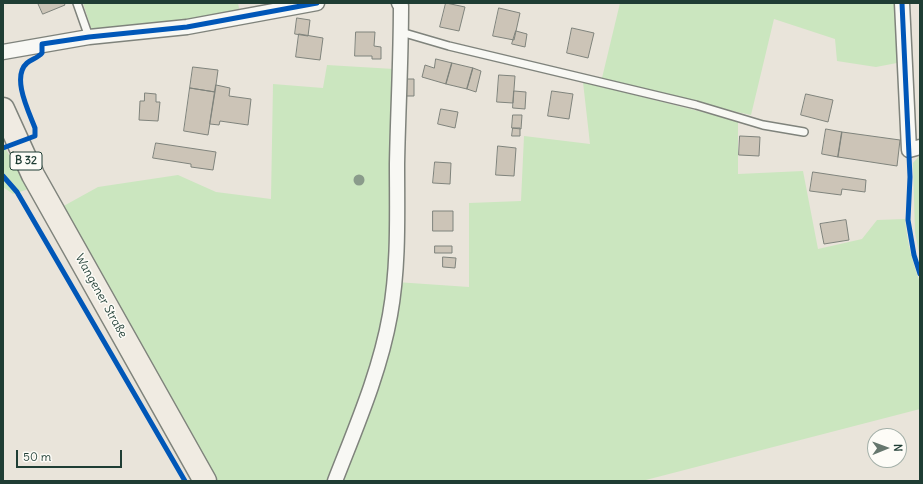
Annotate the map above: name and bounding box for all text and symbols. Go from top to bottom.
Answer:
road number: B 32 [10,152,42,170]
street label: Wangener Straße [72,252,130,340]
north arrow [867,428,907,468]
scale bar [18,442,124,468]
text: N [891,444,905,452]
text: 50 m [23,449,51,464]

